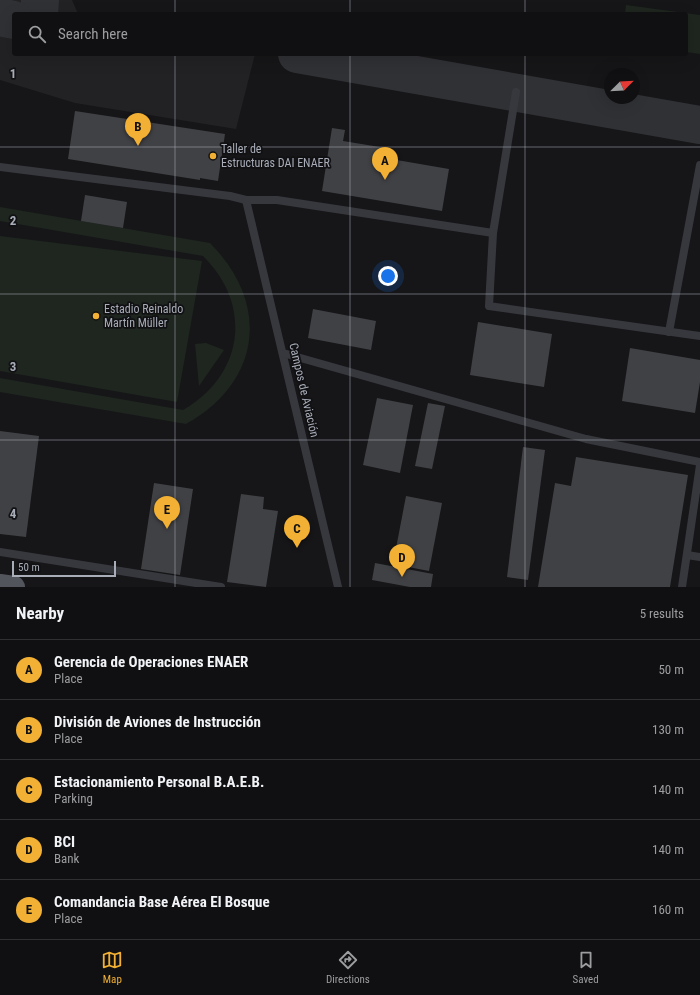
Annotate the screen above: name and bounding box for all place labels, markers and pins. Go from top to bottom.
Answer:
pin: B [125,113,151,146]
place label: Taller de Estructuras DAI ENAER [221,142,331,170]
pin: A [372,147,398,180]
marker: Taller de Estructuras DAI ENAER [208,151,218,161]
place label: Estadio Reinaldo Martín Müller [104,302,183,330]
marker: Estadio Reinaldo Martín Müller [91,311,101,321]
pin: E [154,496,180,529]
pin: C [284,515,310,548]
pin: D [389,544,415,577]

